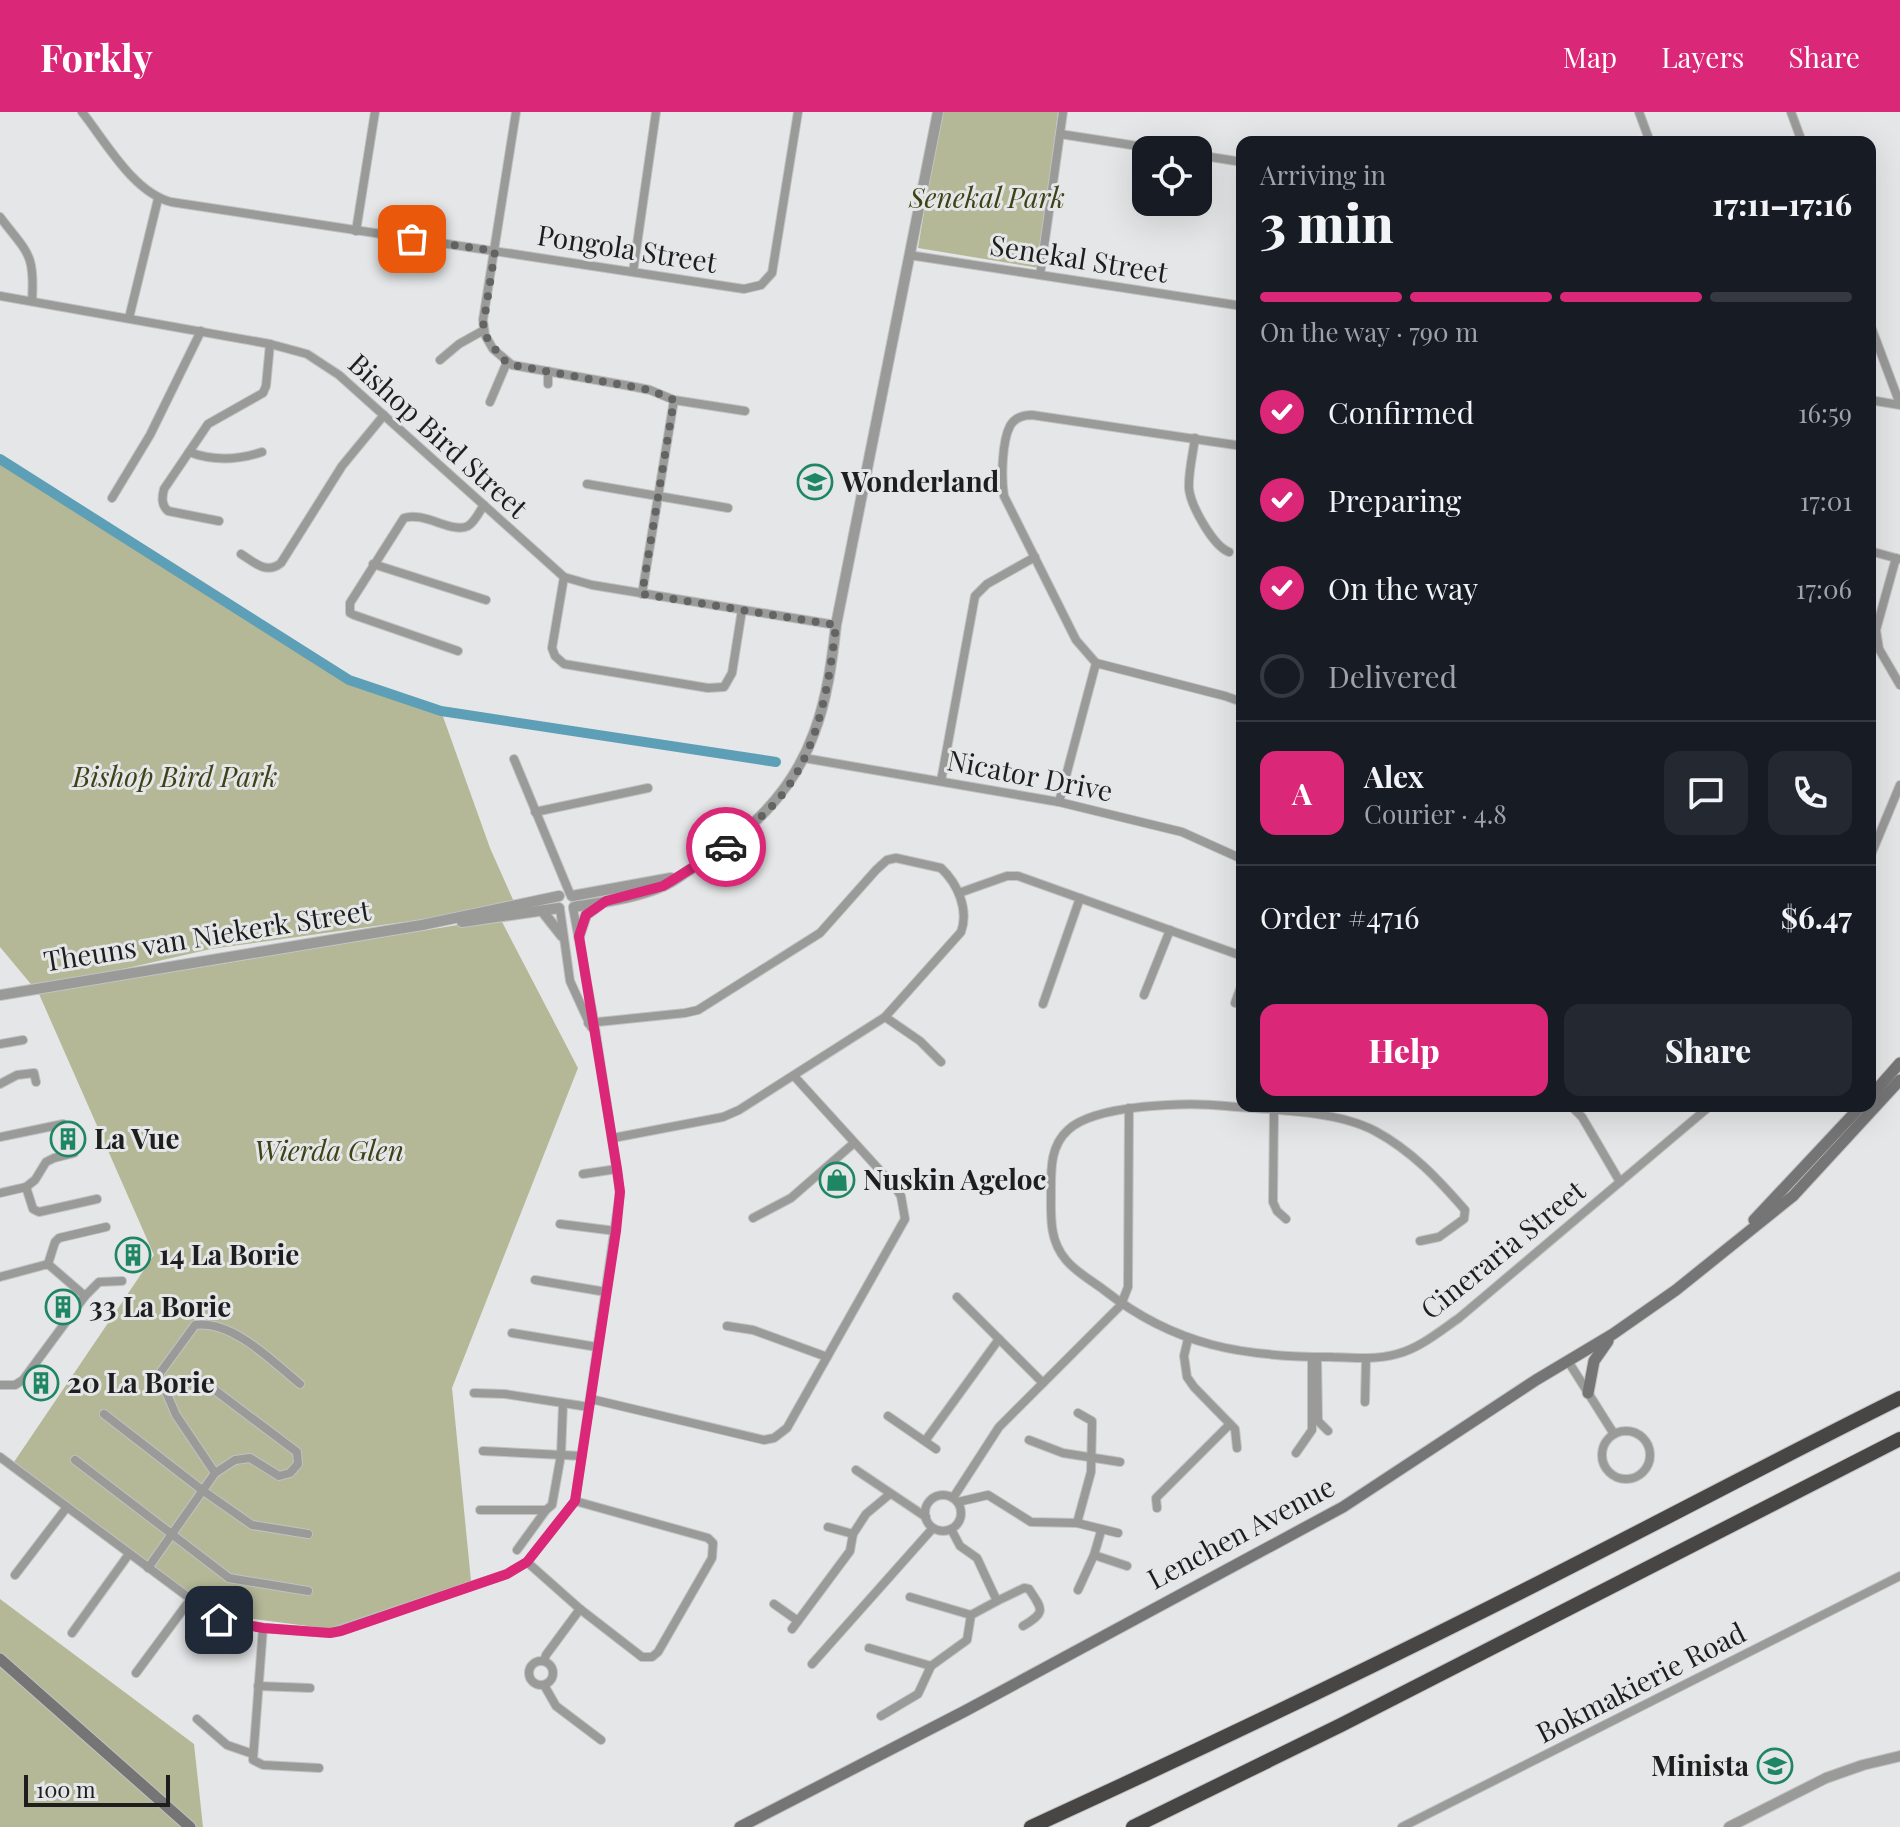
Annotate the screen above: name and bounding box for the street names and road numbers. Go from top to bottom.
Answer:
street label: Pongola Street [535,215,721,280]
street label: Senekal Street [988,225,1172,290]
street label: Bishop Bird Street [342,345,537,526]
street label: Nicator Drive [944,740,1116,809]
street label: Theuns van Niekerk Street [41,890,374,979]
street label: Cineraria Street [1412,1170,1593,1327]
street label: Lenchen Avenue [1140,1467,1340,1597]
street label: Bokmakierie Road [1529,1613,1751,1750]

